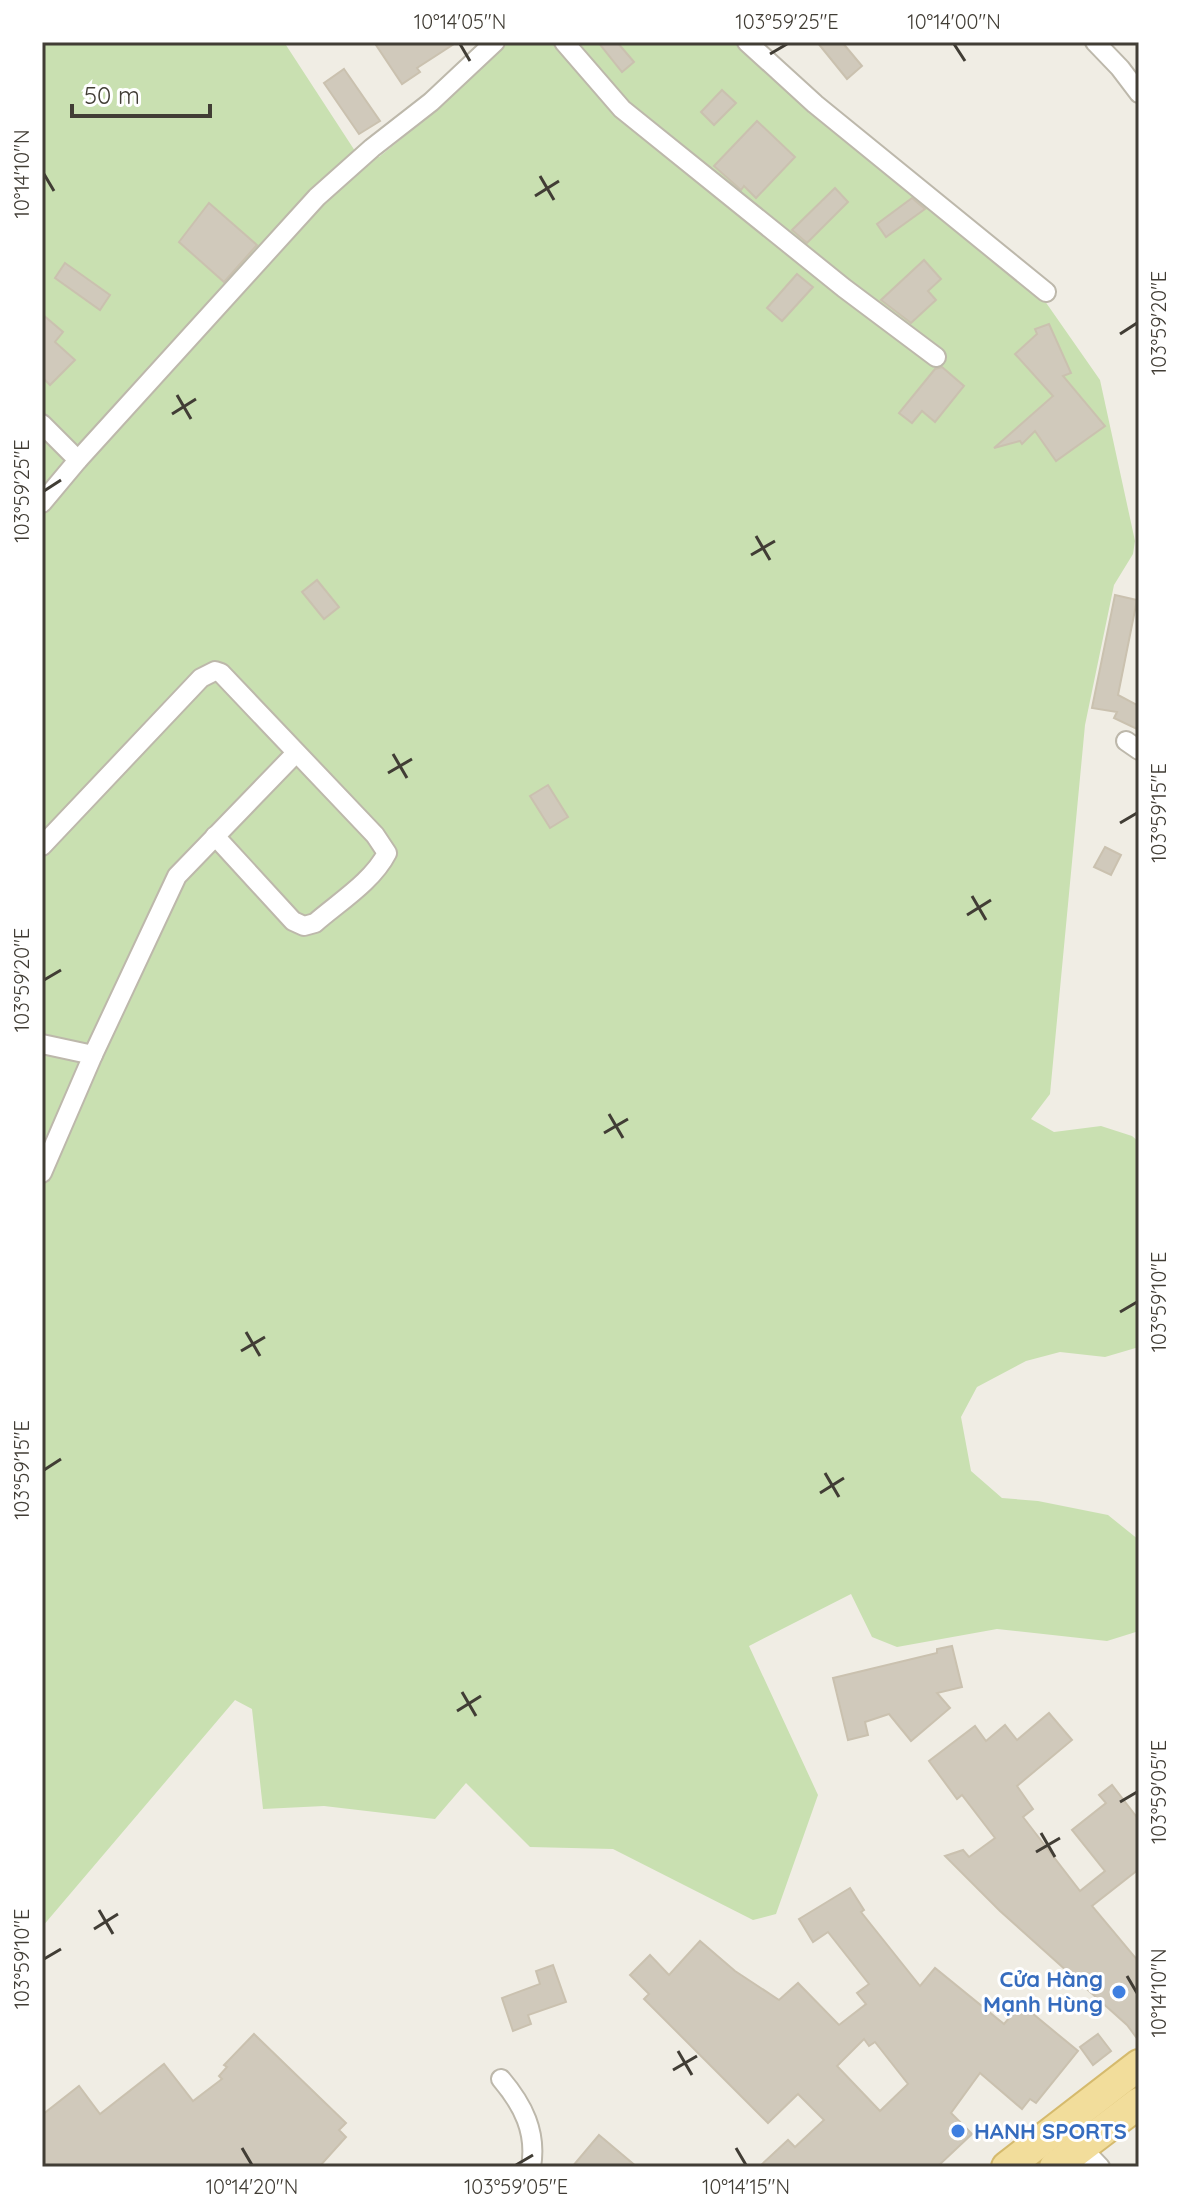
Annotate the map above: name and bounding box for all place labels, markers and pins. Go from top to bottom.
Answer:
place label: Cửa Hàng Mạnh Hùng [983,1965,1103,2018]
marker: Cửa Hàng Mạnh Hùng [1110,1983,1128,2001]
place label: HANH SPORTS [974,2117,1127,2145]
marker: HANH SPORTS [949,2122,967,2140]

